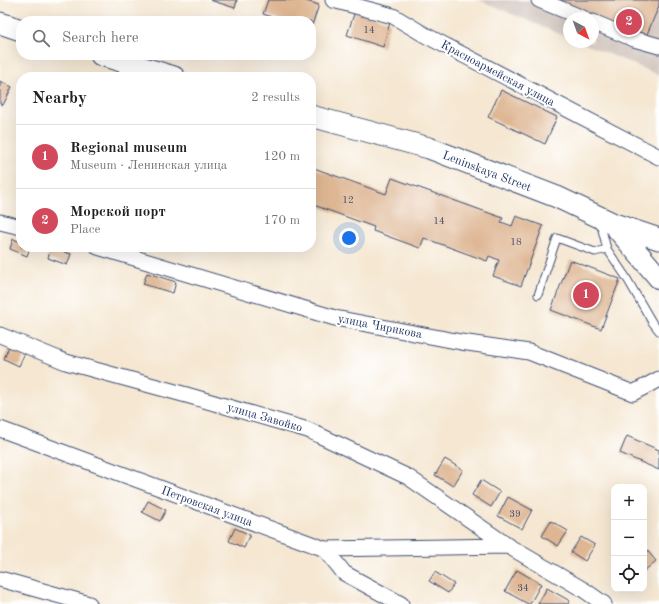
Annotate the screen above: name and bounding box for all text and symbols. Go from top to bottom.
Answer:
pin: 2 [616,7,642,37]
north arrow [563,12,599,48]
search box [16,16,316,60]
house number: 14 [363,25,375,35]
icon: search [30,27,52,49]
text: Search here [62,31,139,46]
street label: Красноармейская улица [439,39,557,109]
text: Nearby [32,90,87,107]
text: 2 results [251,91,300,104]
text: Regional museum [70,141,187,156]
street label: Leninskaya Street [441,149,533,194]
text: 1 [41,150,49,163]
text: 120 m [263,150,300,163]
text: Museum · Ленинская улица [70,159,227,172]
house number: 12 [342,195,354,205]
text: Морской порт [70,205,166,220]
text: 2 [41,214,49,227]
text: 170 m [263,214,300,227]
house number: 14 [433,216,445,226]
text: Place [70,223,100,236]
your location [339,228,359,248]
house number: 18 [510,237,522,247]
pin: 1 [573,280,599,310]
street label: улица Чирикова [337,313,423,341]
street label: улица Завойко [226,401,304,434]
map controls [611,484,647,592]
button: + [611,484,647,520]
street label: Петровская улица [159,485,254,529]
house number: 39 [509,509,521,519]
button: − [611,520,647,556]
button: locate [611,556,647,592]
house number: 34 [517,583,529,593]

